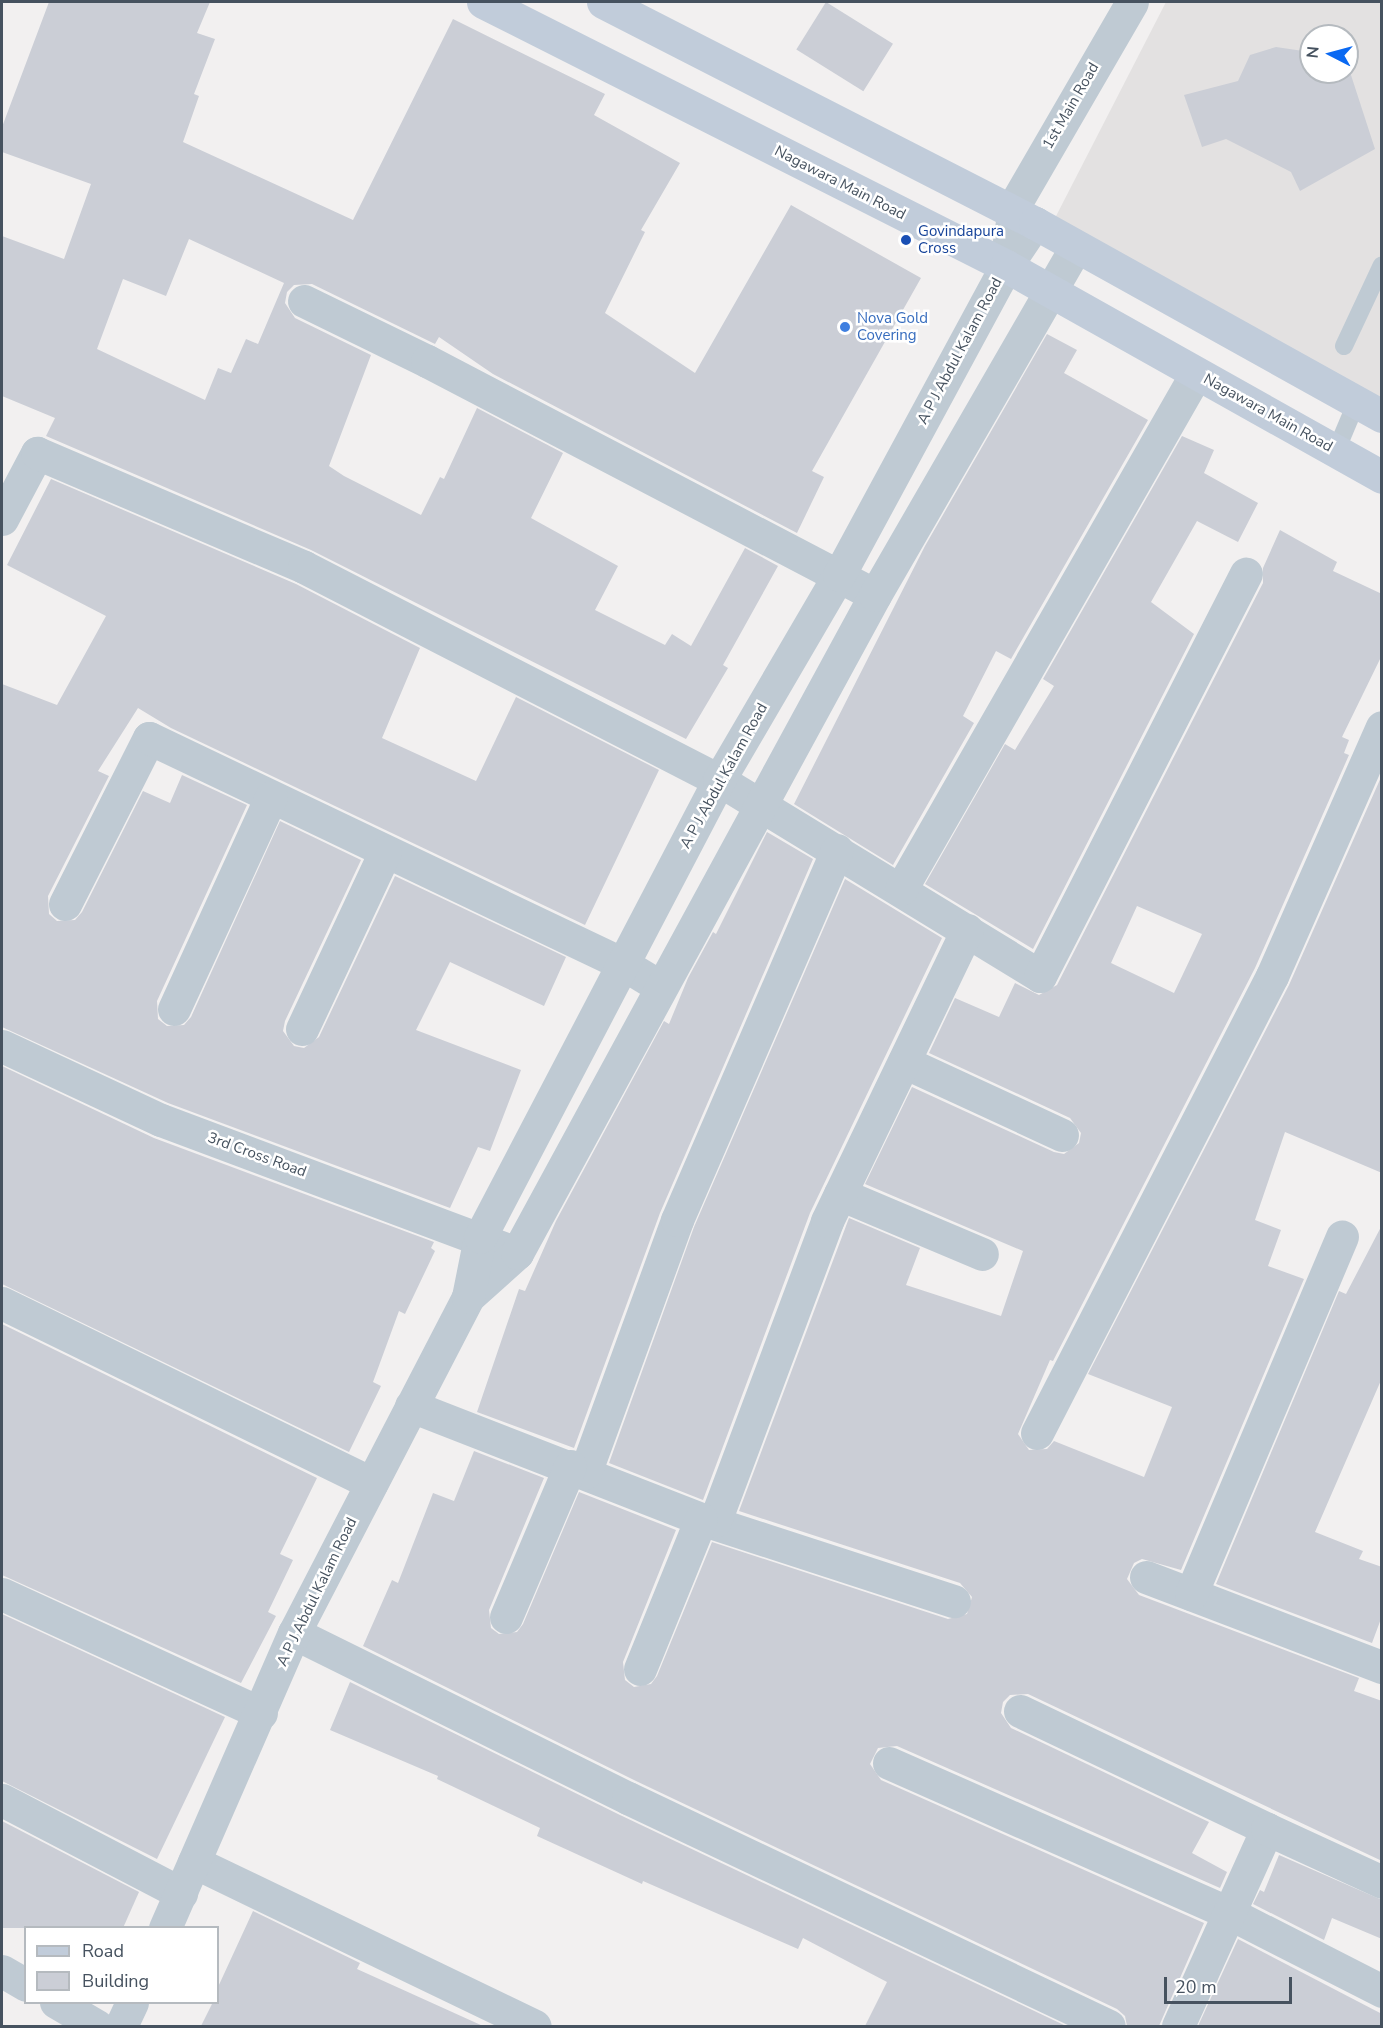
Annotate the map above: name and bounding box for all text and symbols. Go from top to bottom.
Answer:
north arrow [1299,24,1359,84]
text: N [1302,45,1325,59]
street label: 1st Main Road [1039,60,1103,152]
street label: Nagawara Main Road [771,142,909,224]
place label: Govindapura Cross [918,222,1004,257]
marker: Govindapura Cross [899,233,913,247]
street label: A P J Abdul Kalam Road [914,275,1006,427]
place label: Nova Gold Covering [857,309,928,344]
marker: Nova Gold Covering [838,320,852,334]
street label: Nagawara Main Road [1200,370,1336,456]
street label: A P J Abdul Kalam Road [677,700,771,852]
street label: 3rd Cross Road [205,1129,309,1181]
street label: A P J Abdul Kalam Road [273,1515,361,1669]
legend [24,1926,219,2004]
text: Road [82,1939,124,1963]
scale bar [1167,1965,1294,2003]
text: Building [82,1969,149,1993]
text: 20 m [1175,1975,1217,1999]

